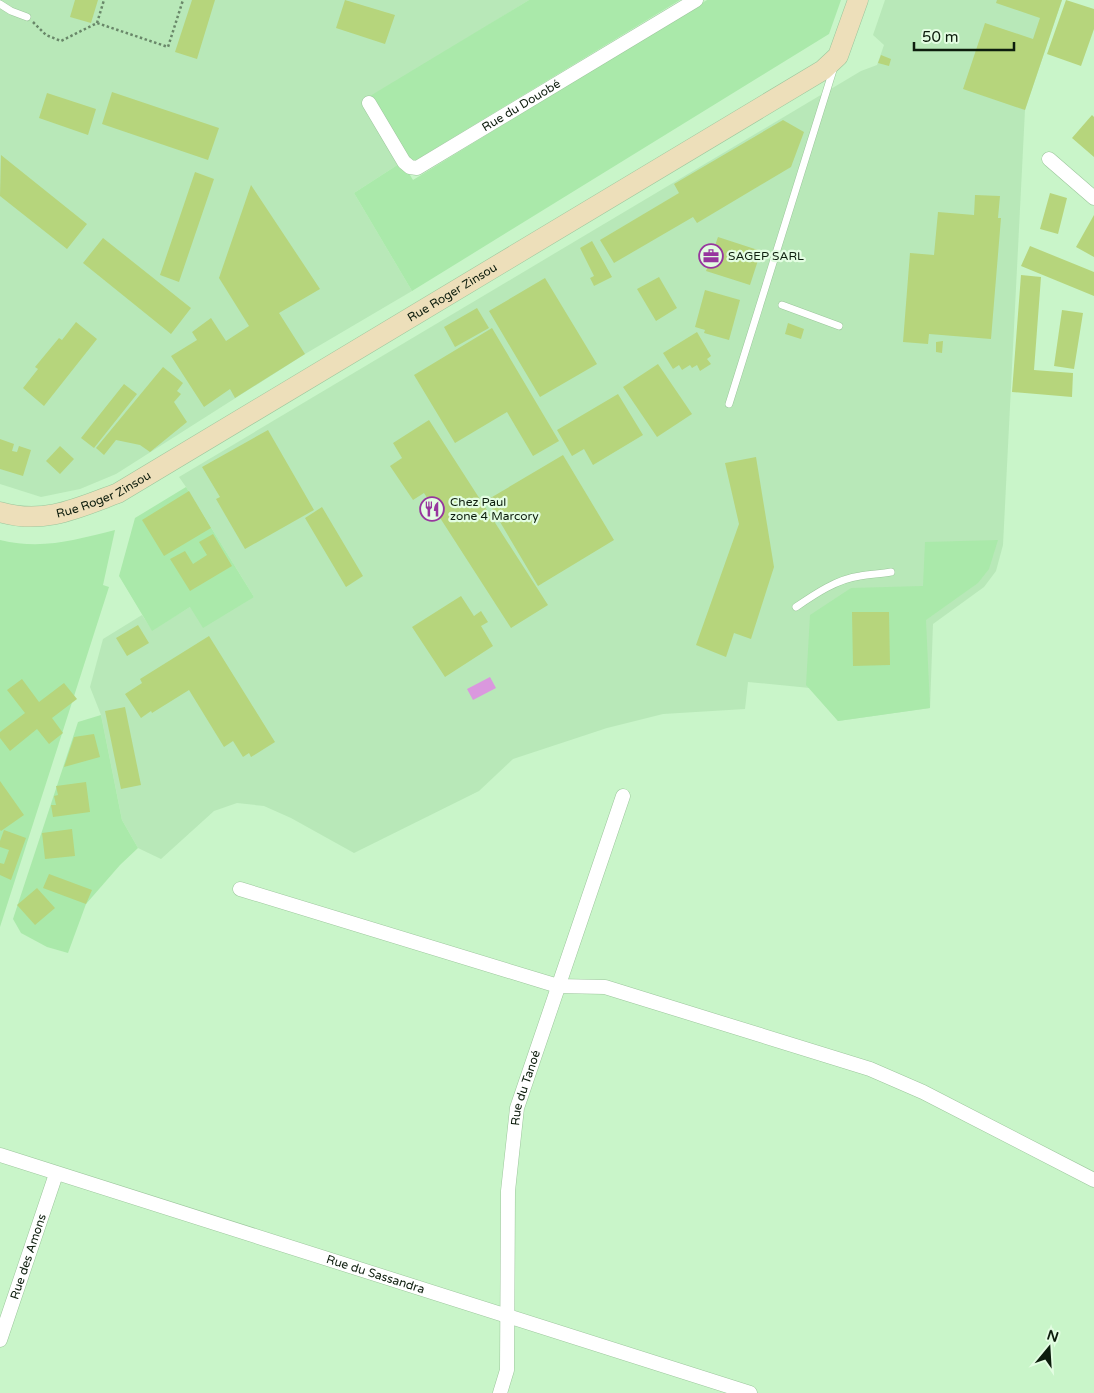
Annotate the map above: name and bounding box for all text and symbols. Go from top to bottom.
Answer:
scale bar [914,20,1014,52]
text: 50 m [922,28,959,46]
street label: Rue du Douobé [479,76,563,134]
office icon: SAGEP SARL [698,243,724,269]
place label: SAGEP SARL [728,249,804,263]
street label: Rue Roger Zinsou [405,260,500,325]
street label: Rue Roger Zinsou [55,468,153,521]
place label: Chez Paul zone 4 Marcory [450,495,539,523]
restaurant icon: Chez Paul zone 4 Marcory [419,496,445,522]
street label: Rue du Tanoé [508,1048,543,1126]
street label: Rue des Amons [7,1212,49,1301]
street label: Rue du Sassandra [325,1252,427,1296]
north arrow [1024,1323,1074,1373]
text: N [1045,1326,1061,1346]

